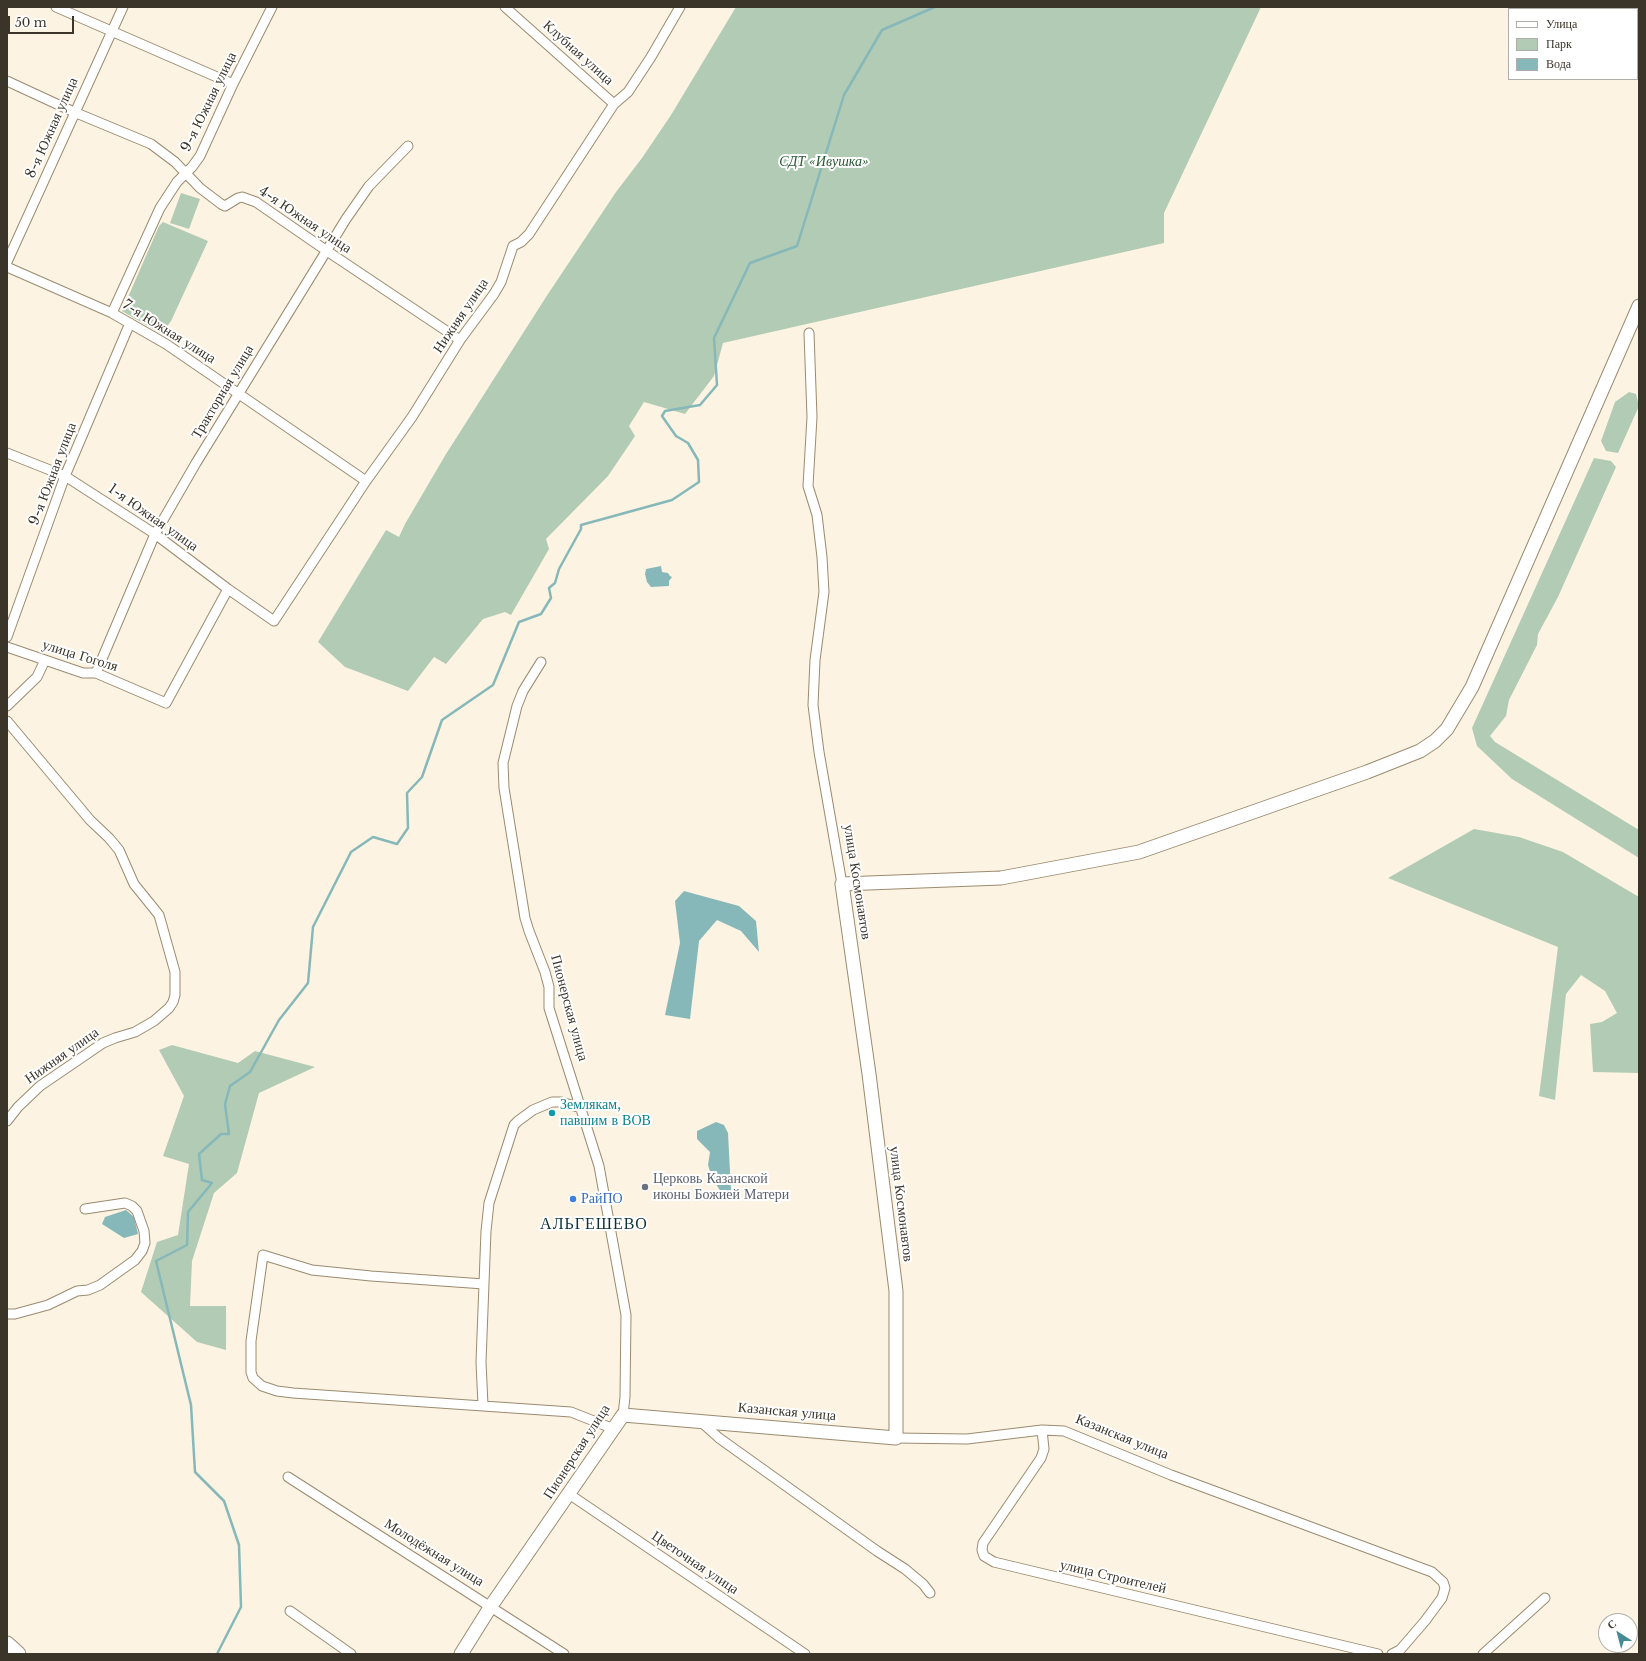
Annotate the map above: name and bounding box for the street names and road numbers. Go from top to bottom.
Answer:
street label: Клубная улица [539,17,617,89]
street label: 9-я Южная улица [178,49,240,155]
street label: 8-я Южная улица [22,75,82,181]
street label: 4-я Южная улица [255,183,355,257]
street label: Нижняя улица [430,276,492,356]
street label: 7-я Южная улица [119,297,219,367]
street label: Тракторная улица [188,342,258,442]
street label: 9-я Южная улица [26,420,80,528]
street label: 1-я Южная улица [105,481,201,555]
street label: улица Гоголя [40,637,120,675]
street label: улица Космонавтов [840,823,874,941]
street label: Пионерская улица [547,953,591,1063]
street label: Нижняя улица [22,1024,102,1088]
street label: улица Космонавтов [886,1145,916,1263]
street label: Казанская улица [737,1399,837,1425]
street label: Пионерская улица [540,1402,614,1502]
street label: Казанская улица [1073,1411,1171,1463]
street label: Молодёжная улица [381,1516,487,1590]
street label: Цветочная улица [648,1528,742,1598]
street label: улица Строителей [1058,1557,1168,1597]

